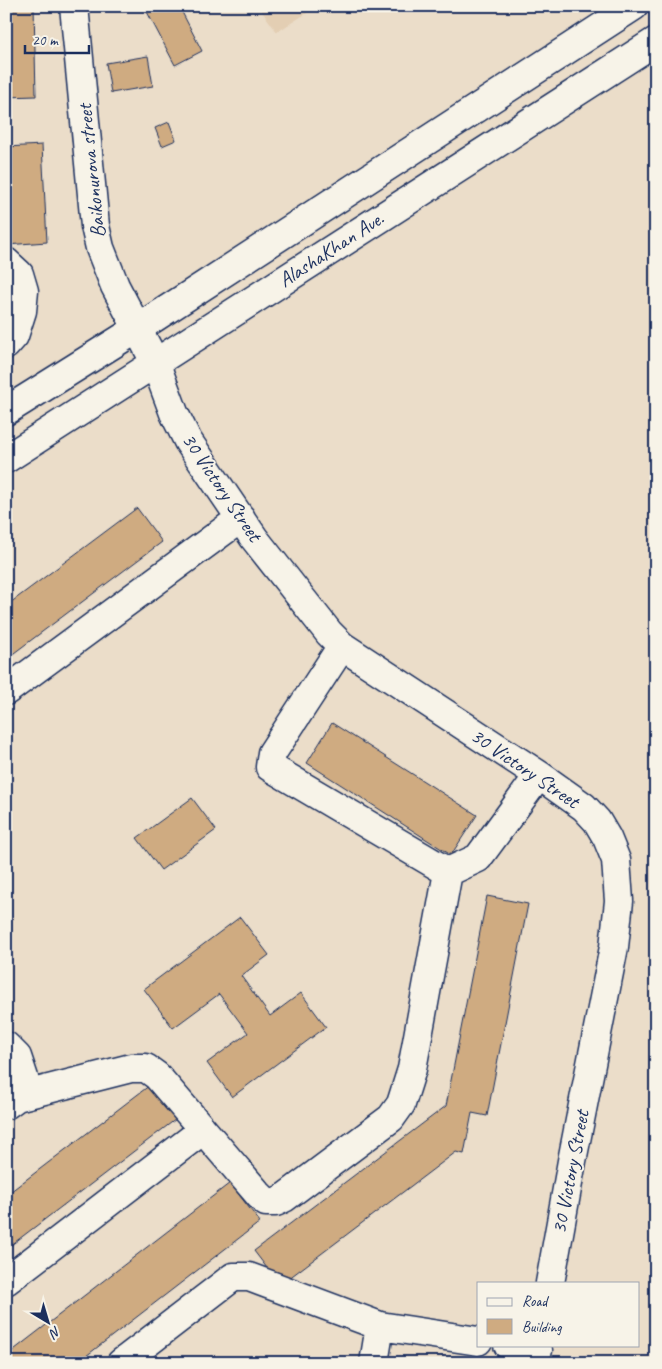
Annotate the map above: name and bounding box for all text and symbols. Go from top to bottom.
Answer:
scale bar [25,22,89,54]
text: 20 m [32,31,59,50]
street label: Baikonurova street [71,101,111,239]
street label: AlashaKhan Ave. [273,205,389,293]
street label: 30 Victory Street [176,428,269,548]
street label: 30 Victory Street [466,722,586,815]
street label: 30 Victory Street [545,1106,595,1236]
legend [477,1282,640,1346]
text: Road [522,1292,549,1311]
north arrow [22,1296,72,1346]
text: Building [522,1318,562,1337]
text: N [45,1322,64,1343]

